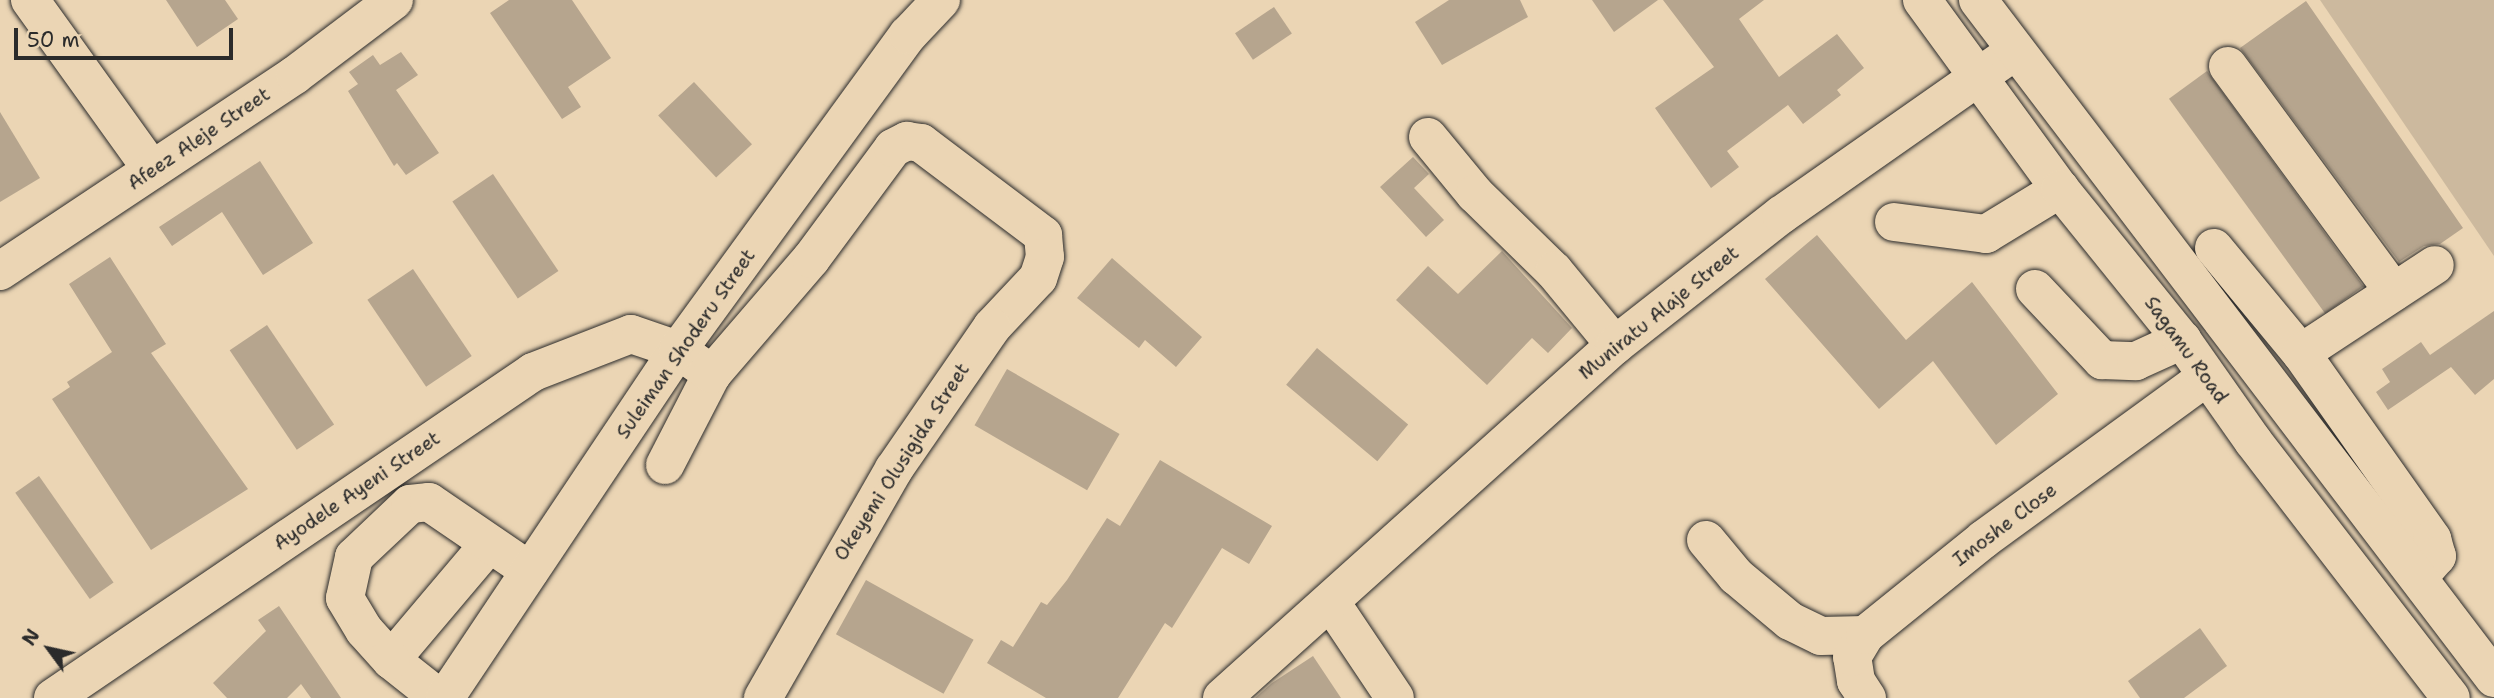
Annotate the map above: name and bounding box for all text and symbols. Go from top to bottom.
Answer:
scale bar [18,14,236,58]
text: 50 m [27,26,80,54]
street label: Afeez Aleje Street [124,83,274,195]
street label: Muniratu Alaje Street [1574,241,1744,385]
street label: Suleiman Shoderu Street [612,245,760,443]
street label: Sagamu Road [2140,292,2232,408]
street label: Okeyemi Olusigida Street [830,359,974,565]
street label: Ayodele Ayeni Street [270,427,444,555]
street label: Imoshe Close [1949,479,2061,571]
north arrow [14,614,84,684]
text: N [16,624,46,650]

